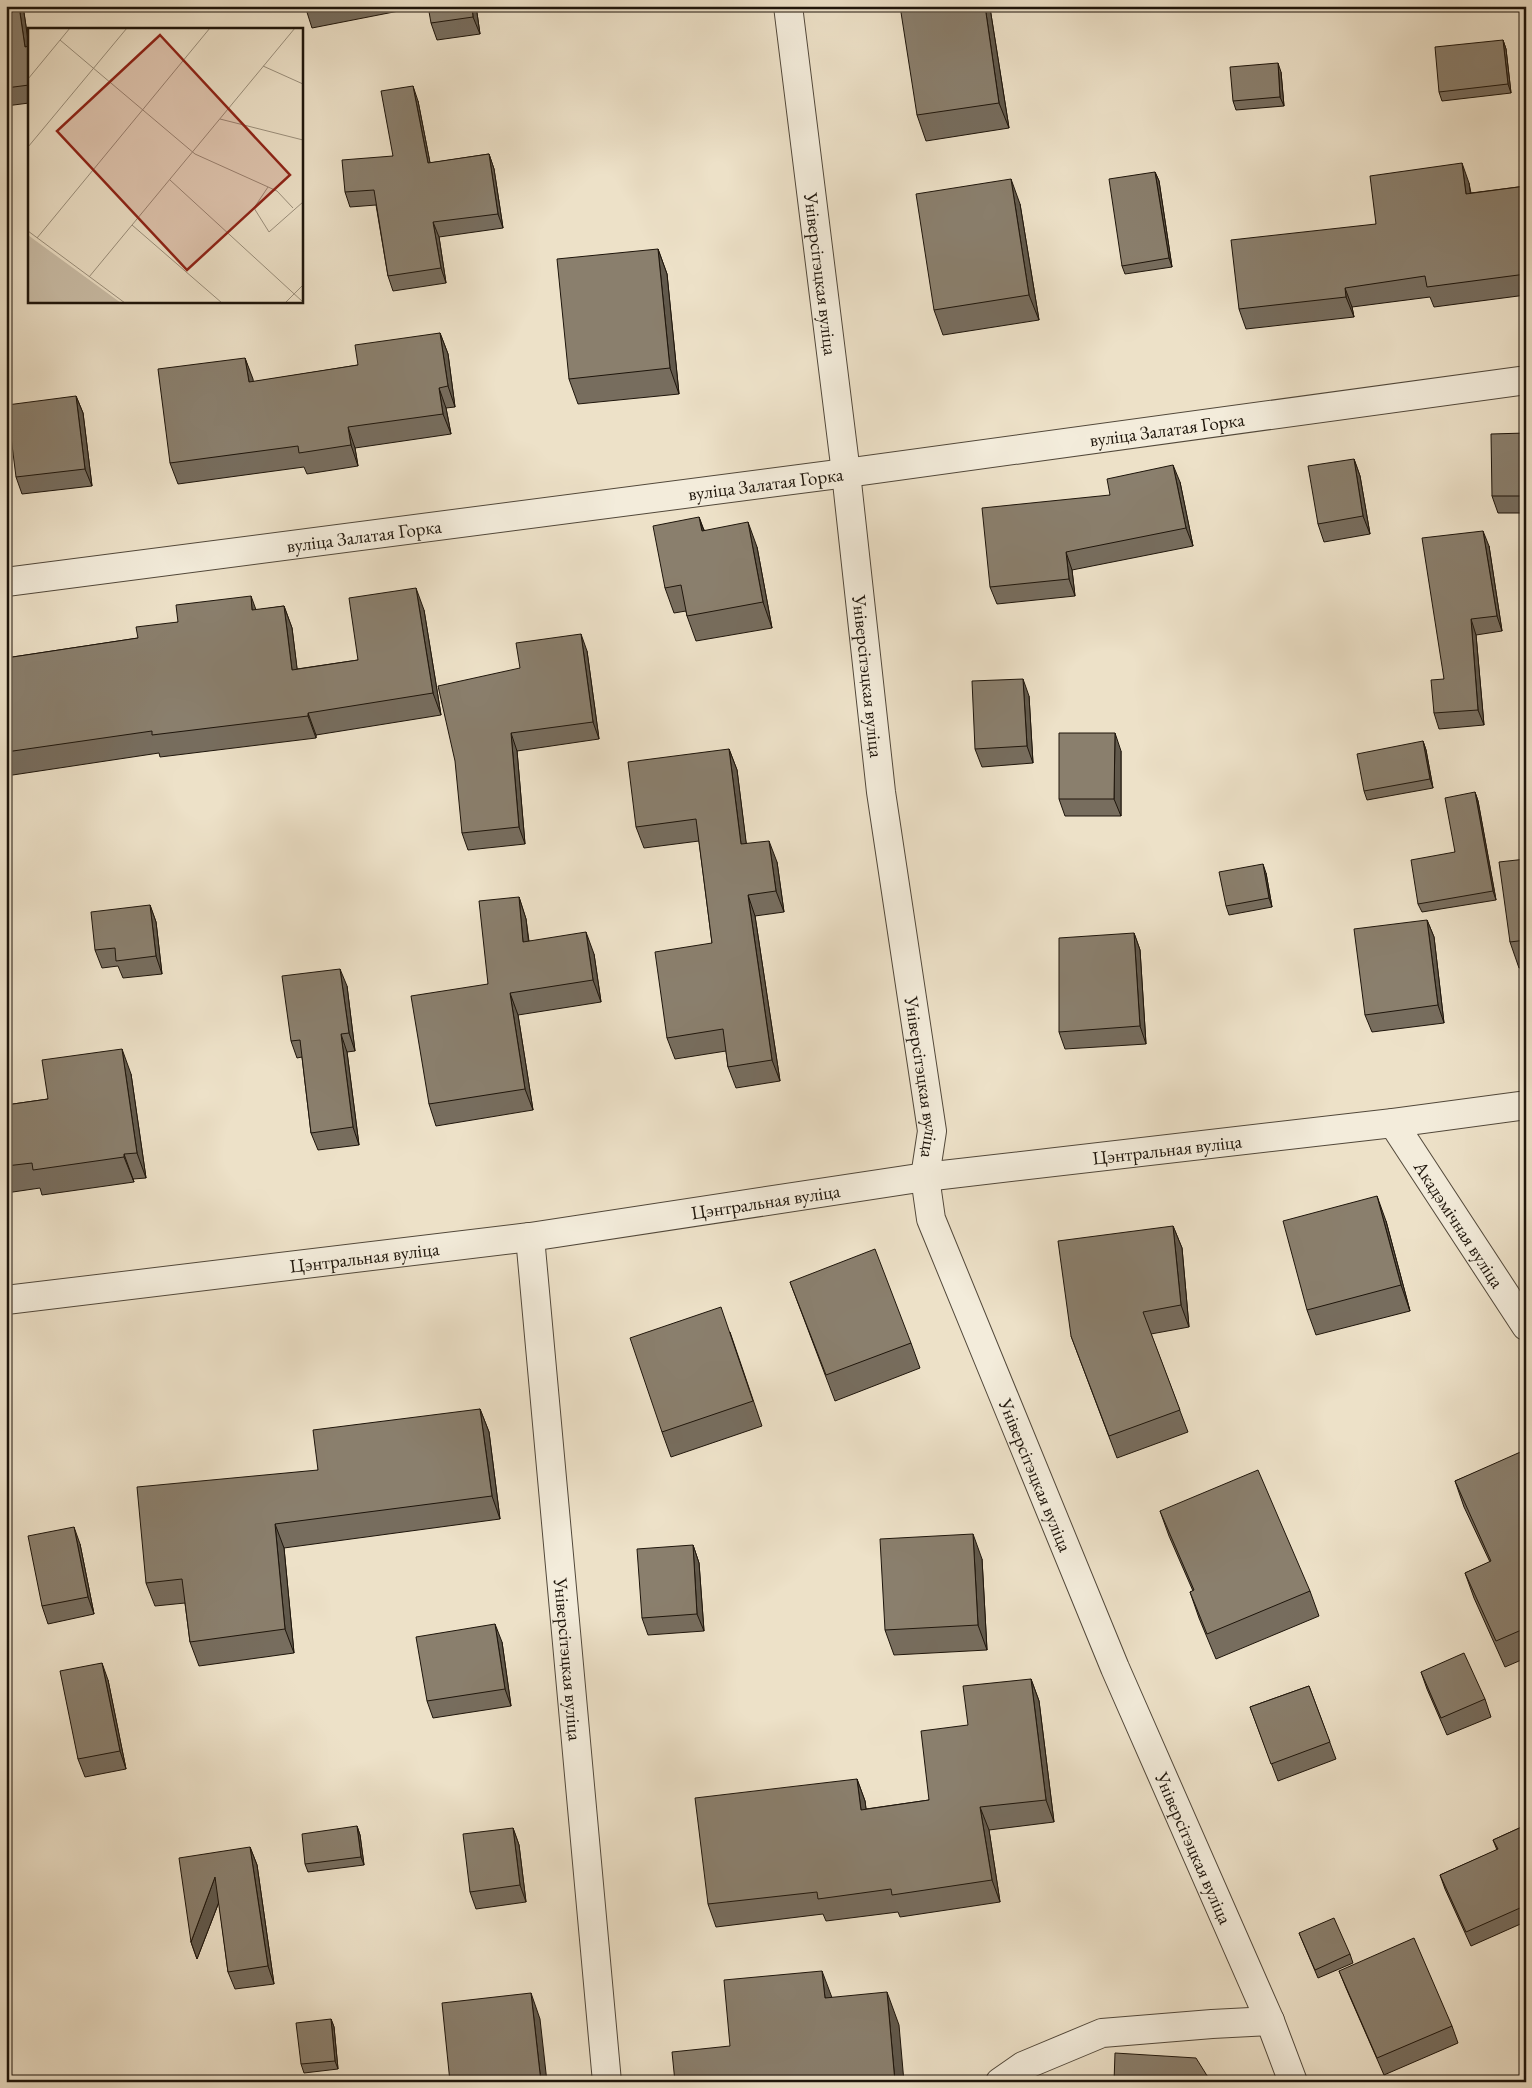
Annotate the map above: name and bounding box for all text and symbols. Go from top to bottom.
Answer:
inset map [28,28,302,302]
street label: Універсітэцкая вуліца [799,190,844,357]
street label: вуліца Залатая Горка [1088,406,1246,452]
street label: вуліца Залатая Горка [687,461,845,506]
street label: вуліца Залатая Горка [285,513,443,558]
street label: Універсітэцкая вуліца [847,593,890,759]
street label: Універсітэцкая вуліца [899,994,945,1160]
street label: Цэнтральная вуліца [1091,1128,1244,1170]
street label: Акадэмічная вуліца [1408,1155,1510,1293]
street label: Цэнтральная вуліца [689,1178,842,1225]
street label: Цэнтральная вуліца [288,1235,441,1278]
street label: Універсітэцкая вуліца [993,1394,1079,1556]
street label: Універсітэцкая вуліца [549,1576,588,1742]
street label: Універсітэцкая вуліца [1149,1767,1238,1928]

